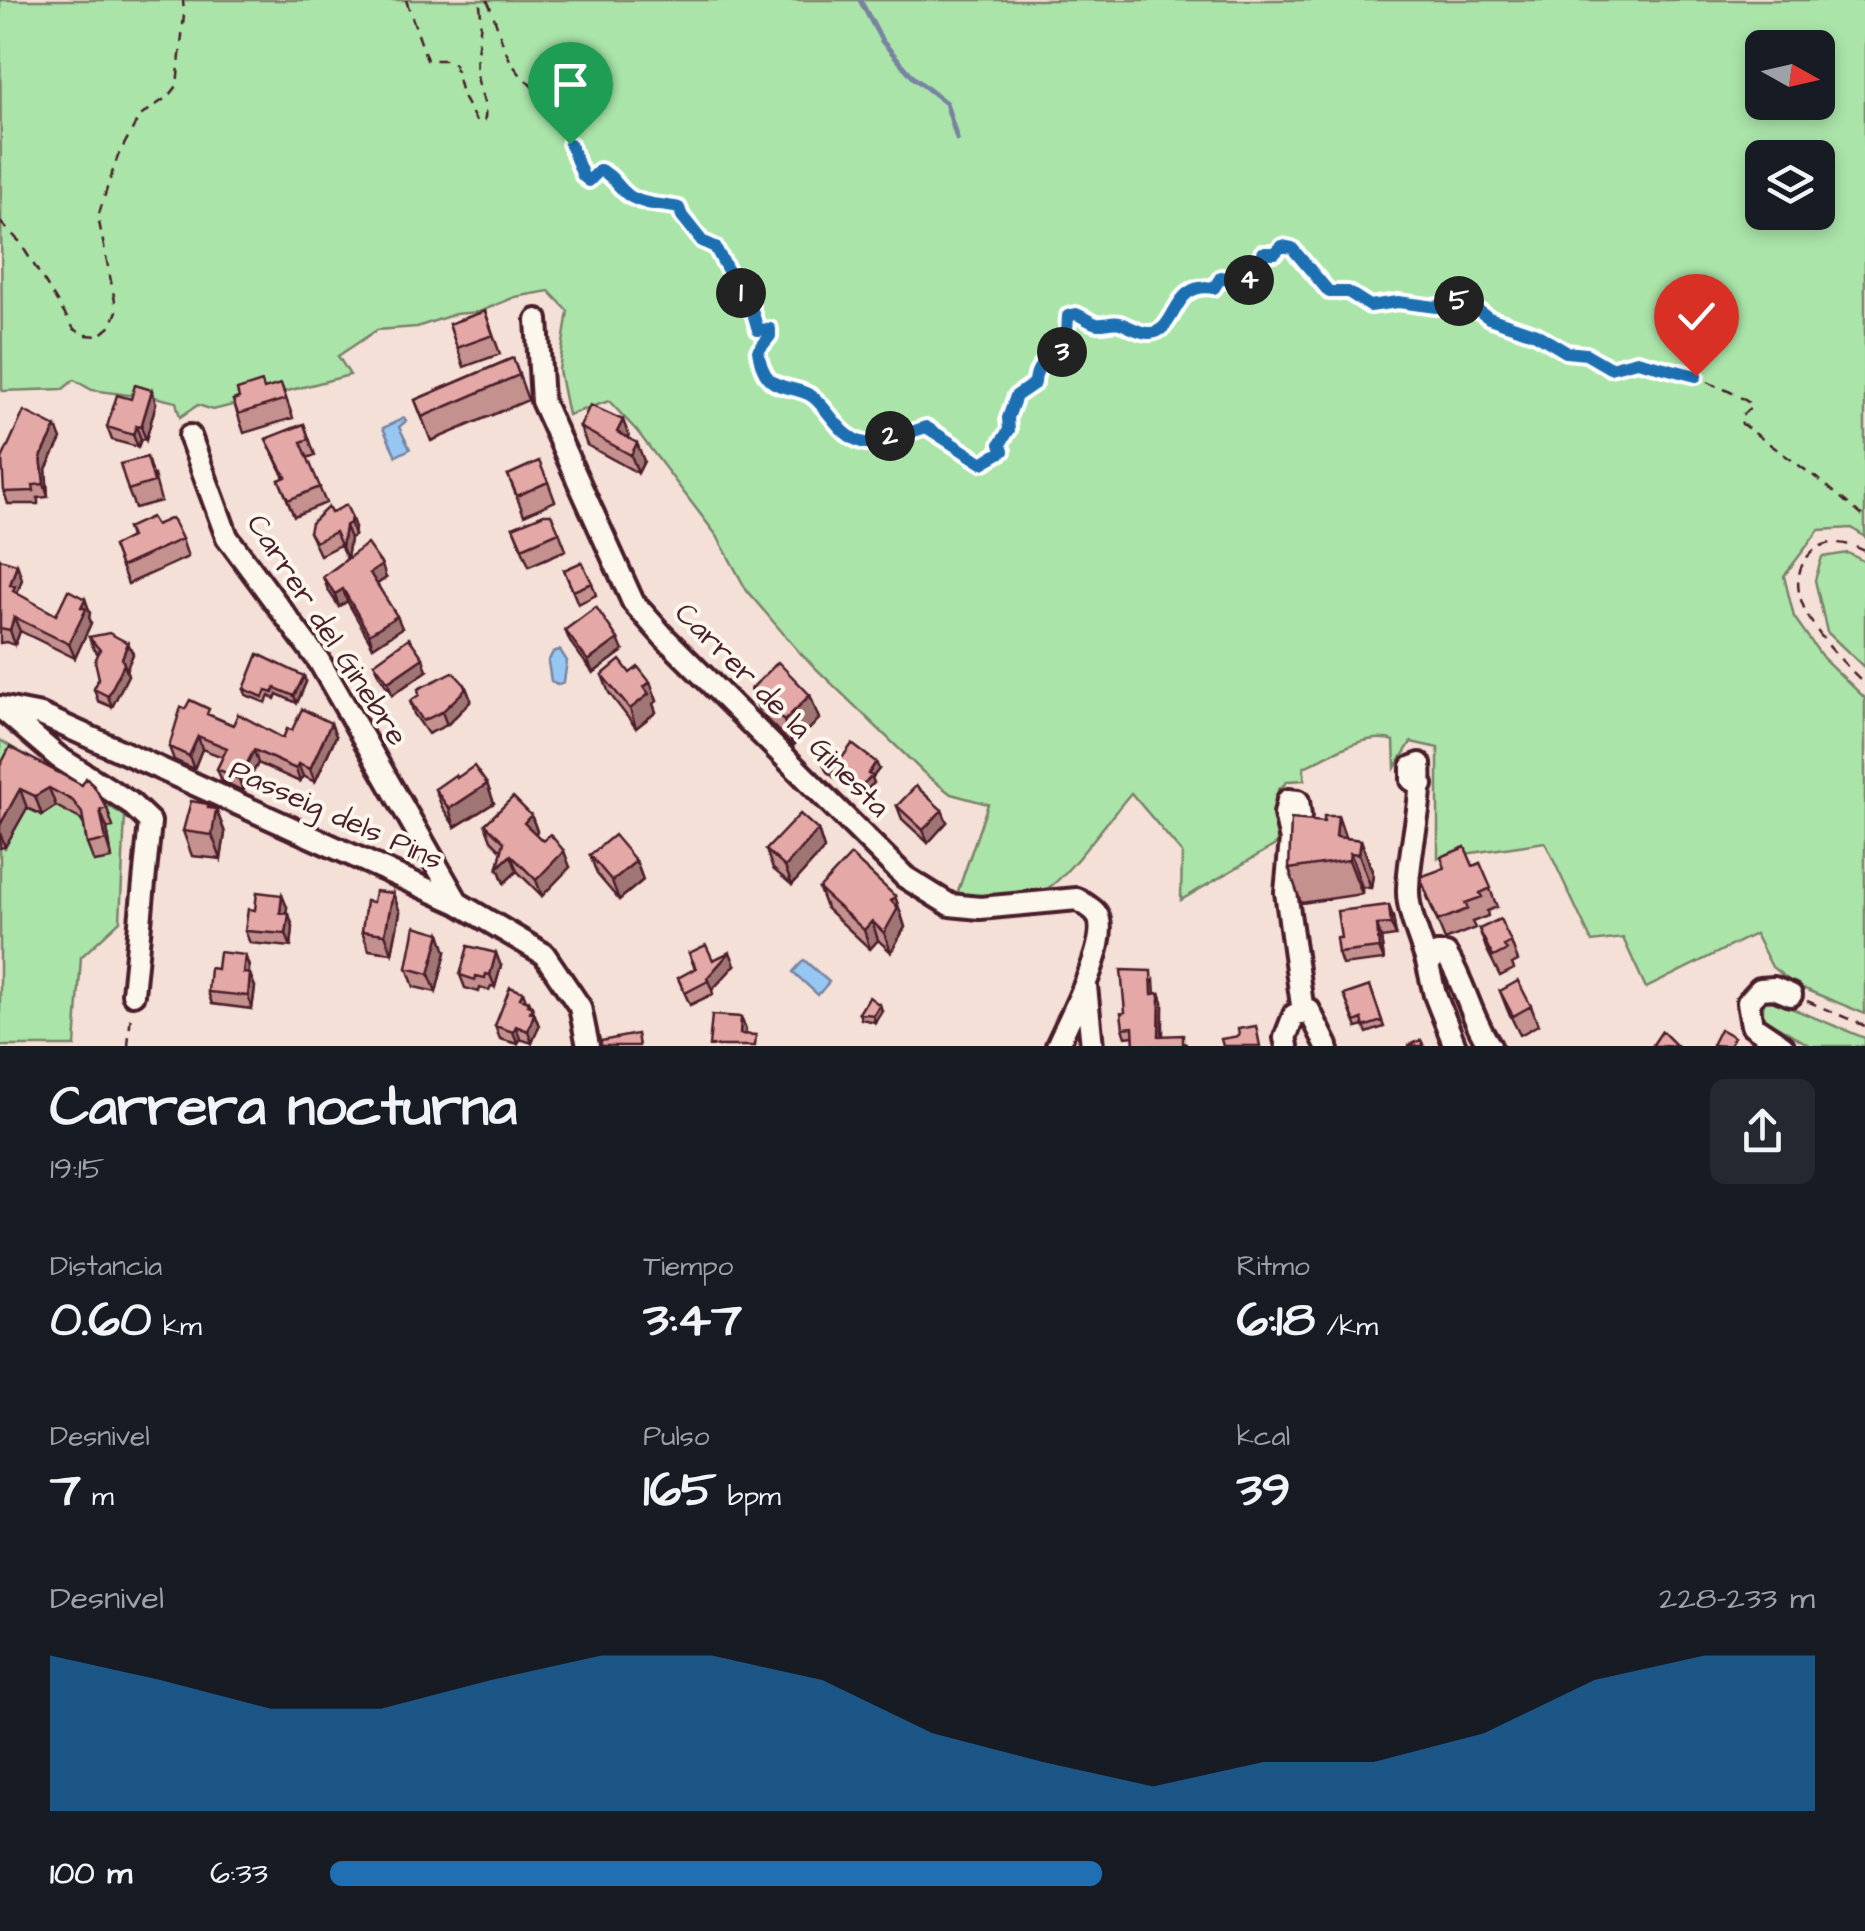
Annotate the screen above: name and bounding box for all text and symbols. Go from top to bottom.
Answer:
north arrow [1745,30,1835,120]
map controls [1745,30,1835,230]
pin [528,42,613,145]
icon: arrive [543,57,598,112]
button: layers [1745,140,1835,230]
pin: 4 [1224,255,1274,305]
text: 4 [1239,260,1259,299]
pin: 1 [716,268,766,318]
text: 1 [739,273,743,312]
pin [1654,274,1739,377]
pin: 5 [1434,276,1484,326]
text: 5 [1449,281,1469,320]
icon: check [1669,289,1724,344]
pin: 3 [1037,327,1087,377]
text: 3 [1055,332,1069,371]
pin: 2 [865,411,915,461]
text: 2 [882,416,898,455]
street label: Carrer del Ginebre [236,506,418,754]
street label: Carrer de la Ginesta [665,593,899,827]
street label: Passeig dels Pins [222,749,450,882]
text: Carrera nocturna [50,1070,517,1146]
button: share [1710,1079,1815,1184]
text: 19:15 [50,1146,104,1191]
text: Distancia [50,1247,162,1286]
text: Tiempo [643,1247,733,1286]
text: Ritmo [1237,1247,1310,1286]
text: 0.60 [50,1286,151,1355]
text: 3:47 [643,1286,742,1355]
text: 6:18 [1237,1286,1315,1355]
text: km [151,1307,202,1346]
text: /km [1315,1307,1378,1346]
text: Desnivel [50,1417,150,1456]
text: Pulso [643,1417,710,1456]
text: kcal [1237,1417,1290,1456]
text: 7 [50,1456,81,1525]
text: 165 [643,1456,716,1525]
text: 39 [1237,1456,1291,1525]
text: m [81,1477,114,1516]
text: bpm [716,1477,781,1516]
text: Desnivel [50,1576,164,1621]
text: 228–233 m [1659,1576,1815,1621]
text: 100 m [50,1851,132,1896]
text: 6:33 [210,1851,268,1896]

